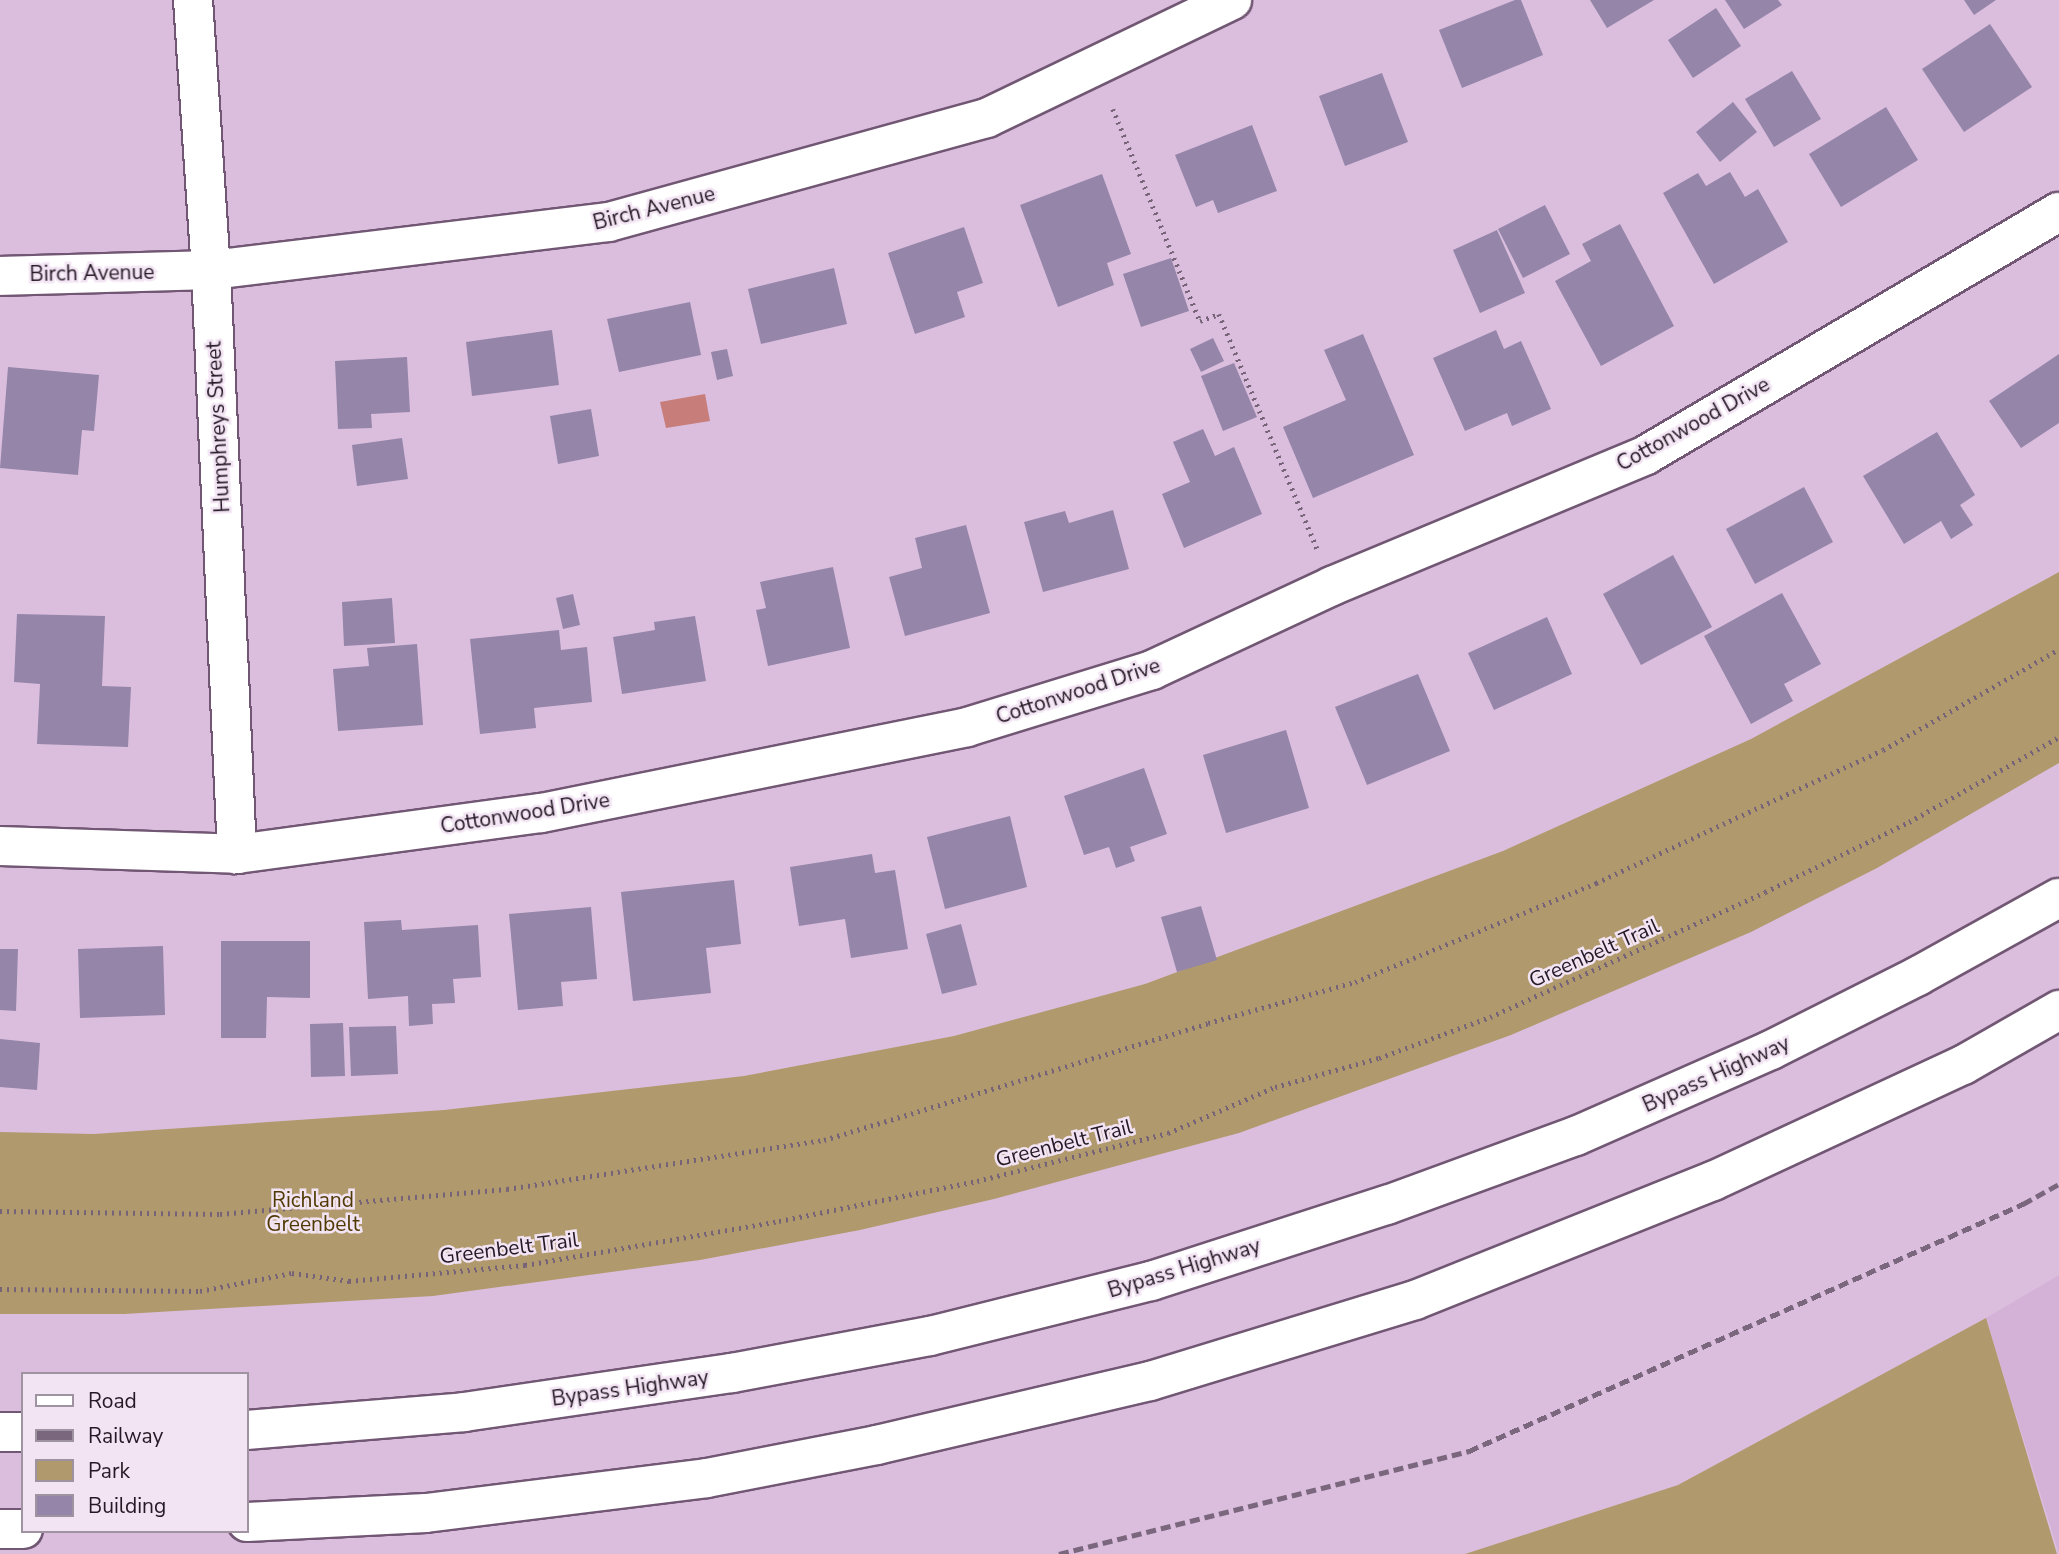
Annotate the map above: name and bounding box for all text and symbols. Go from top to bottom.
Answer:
street label: Birch Avenue [590,181,718,235]
street label: Birch Avenue [29,259,155,287]
street label: Humphreys Street [201,341,235,513]
street label: Cottonwood Drive [1612,372,1774,476]
street label: Cottonwood Drive [993,653,1163,729]
street label: Cottonwood Drive [439,787,611,839]
street label: Greenbelt Trail [1525,913,1663,993]
street label: Bypass Highway [1639,1030,1793,1118]
street label: Greenbelt Trail [993,1114,1135,1172]
park label: Richland Greenbelt [266,1187,360,1237]
street label: Greenbelt Trail [438,1227,580,1269]
street label: Bypass Highway [1105,1233,1263,1303]
street label: Bypass Highway [550,1365,710,1411]
legend [21,1372,248,1533]
text: Road [88,1387,137,1415]
text: Railway [88,1422,163,1450]
text: Park [88,1457,130,1485]
text: Building [88,1492,166,1520]

